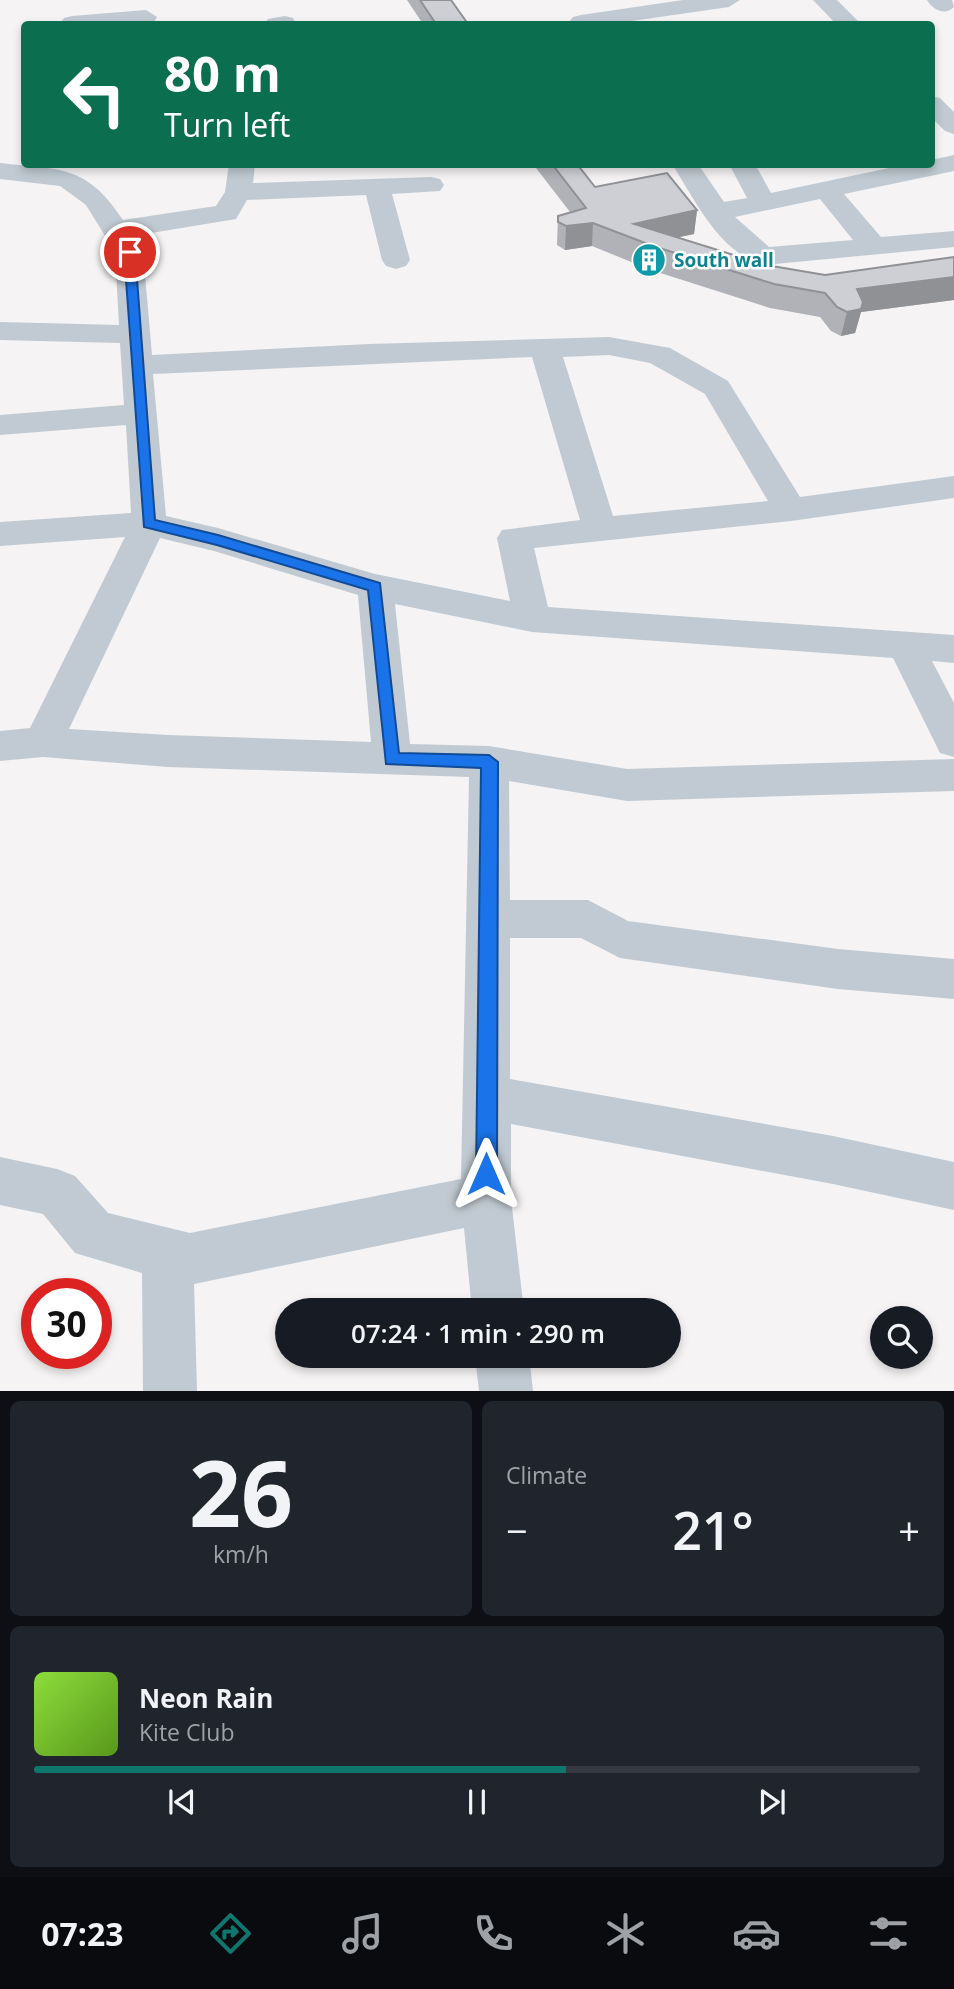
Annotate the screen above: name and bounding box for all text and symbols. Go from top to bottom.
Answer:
text: 80 m [164,40,281,106]
icon: left [49,49,140,140]
text: Turn left [164,103,290,146]
pin [100,222,160,282]
icon: arrive [111,233,149,271]
building icon: South wall [630,241,668,279]
place label: South wall [674,247,774,273]
position arrow [449,1137,523,1211]
speed limit sign: 30 [21,1278,112,1369]
map controls [870,1306,933,1369]
button: search [870,1306,933,1369]
text: 07:24 · 1 min · 290 m [351,1315,605,1351]
text: 26 [189,1430,293,1554]
text: Climate [506,1459,587,1491]
text: 21° [672,1494,754,1565]
text: − [506,1504,528,1556]
text: + [898,1504,920,1556]
text: km/h [213,1538,269,1570]
text: Neon Rain [139,1680,273,1716]
text: Kite Club [139,1716,234,1748]
icon: previous [163,1783,201,1821]
icon: pause [458,1783,496,1821]
icon: next [753,1783,791,1821]
icon: directions [206,1909,255,1958]
icon: music [338,1909,387,1958]
icon: phone [469,1909,518,1958]
icon: climate [601,1909,650,1958]
icon: car [732,1909,781,1958]
icon: filters [864,1909,913,1958]
text: 07:23 [41,1912,124,1955]

